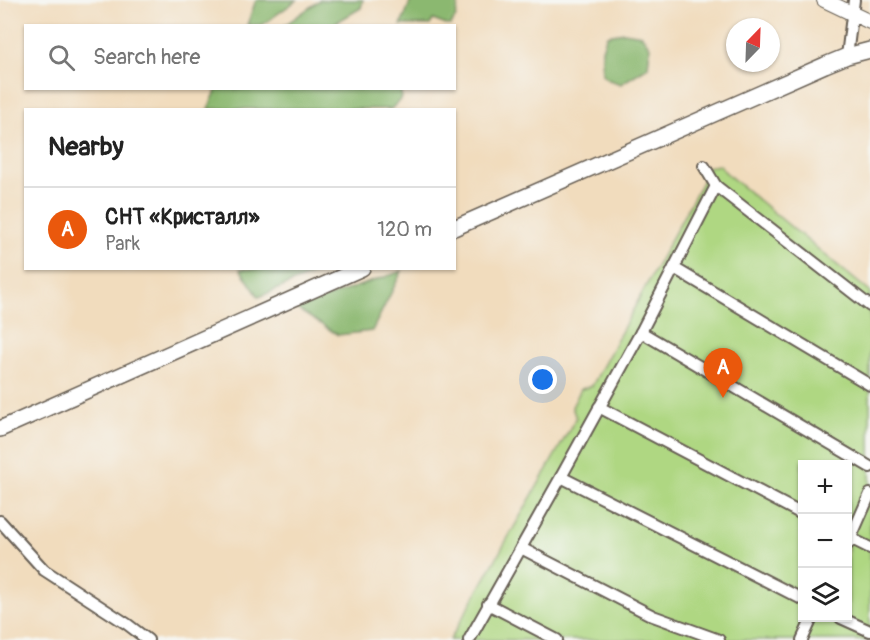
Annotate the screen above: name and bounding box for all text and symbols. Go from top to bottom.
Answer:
north arrow [726,18,780,72]
search box [24,24,456,90]
icon: search [45,41,78,74]
text: Search here [93,43,200,71]
text: Nearby [48,131,124,163]
text: СНТ «Кристалл» [105,203,260,231]
text: A [61,217,74,242]
text: 120 m [377,217,432,242]
text: Park [105,231,140,256]
pin: A [704,348,742,398]
your location [528,365,557,394]
map controls [798,460,852,622]
button: + [798,460,852,514]
button: − [798,514,852,568]
button: layers [798,568,852,622]

